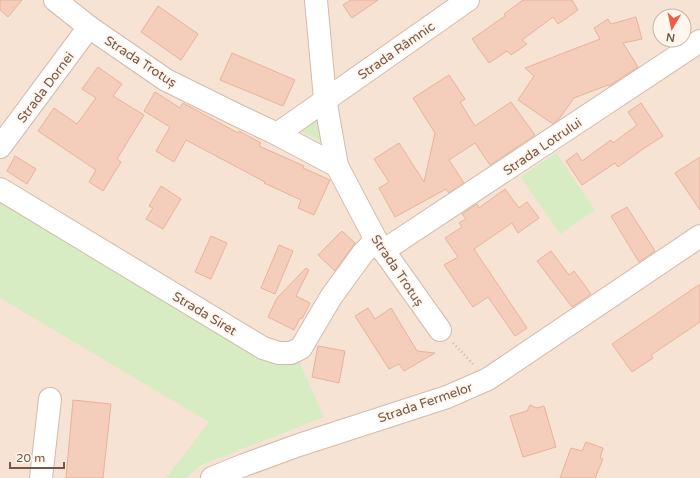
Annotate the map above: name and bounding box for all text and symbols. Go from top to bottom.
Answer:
north arrow [652,8,692,48]
street label: Strada Râmnic [355,18,438,83]
text: N [665,30,676,44]
street label: Strada Trotuș [101,33,180,91]
street label: Strada Dornei [14,49,78,126]
street label: Strada Lotrului [500,115,585,179]
street label: Strada Trotuș [367,232,427,309]
street label: Strada Siret [169,288,240,339]
street label: Strada Fermelor [376,379,475,427]
scale bar [10,444,64,470]
text: 20 m [16,451,45,465]

